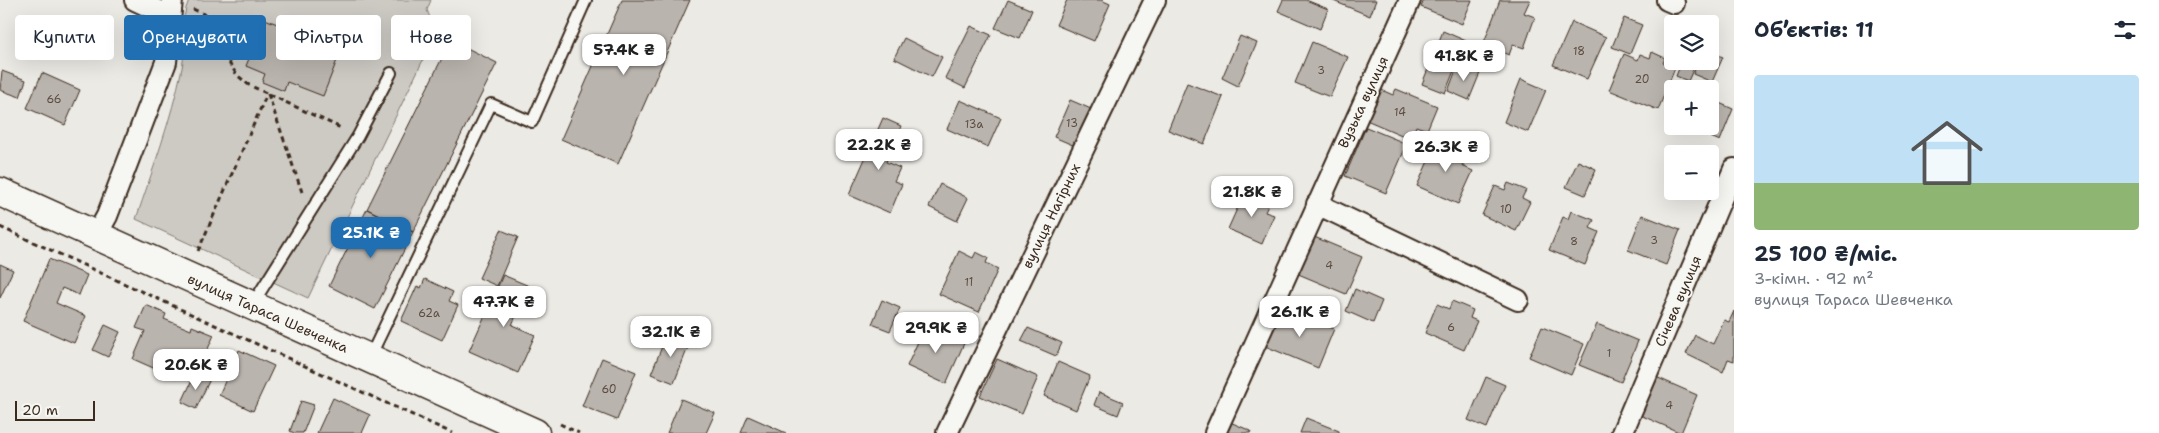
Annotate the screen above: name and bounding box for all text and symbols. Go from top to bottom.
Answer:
chip: Купити [15,15,114,60]
chip: Орендувати [124,15,266,60]
chip: Фільтри [276,15,381,60]
chip: Нове [391,15,471,60]
map controls [1664,15,1719,200]
button: layers [1664,15,1719,70]
text: Об’єктів: 11 [1754,16,1874,44]
icon: filters [2111,16,2139,44]
pin: 57.4K ₴ [578,34,670,76]
text: 57.4K ₴ [593,39,655,60]
pin: 41.8K ₴ [1418,39,1510,82]
house number: 18 [1573,44,1585,59]
text: 41.8K ₴ [1434,45,1494,66]
street label: Вузька вулиця [1334,53,1392,151]
house number: 3 [1317,63,1325,78]
house number: 20 [1634,72,1650,87]
button: + [1664,80,1719,135]
house number: 66 [46,92,62,107]
house number: 14 [1394,105,1406,120]
icon: home [1902,108,1992,198]
house number: 13 [1066,116,1078,131]
house number: 13а [965,117,983,132]
pin: 22.2K ₴ [833,128,925,171]
pin: 26.3K ₴ [1400,130,1492,173]
text: 22.2K ₴ [847,134,912,155]
text: 26.3K ₴ [1414,136,1478,157]
button: − [1664,145,1719,200]
street label: вулиця Нагірних [1018,161,1084,271]
pin: 21.8K ₴ [1206,176,1298,218]
text: 21.8K ₴ [1222,181,1282,202]
house number: 10 [1500,202,1512,217]
pin: 25.1K ₴ [325,216,417,259]
text: 25.1K ₴ [342,222,400,243]
house number: 3 [1650,233,1658,248]
house number: 8 [1570,234,1578,249]
text: 25 100 ₴/міс. [1754,240,1898,268]
street label: Січева вулиця [1651,253,1705,349]
house number: 4 [1325,258,1333,273]
text: 3-кімн. · 92 m² [1754,268,1874,289]
street label: вулиця Тараса Шевченка [185,269,351,357]
house number: 11 [965,275,973,290]
pin: 47.7K ₴ [458,286,550,328]
text: вулиця Тараса Шевченка [1754,289,1953,310]
text: 47.7K ₴ [473,291,535,312]
pin: 26.1K ₴ [1254,296,1346,338]
text: 26.1K ₴ [1270,301,1330,322]
house number: 62а [418,306,440,321]
pin: 29.9K ₴ [890,312,982,354]
pin: 32.1K ₴ [625,316,717,358]
text: 29.9K ₴ [905,317,967,338]
house number: 6 [1447,320,1455,335]
text: 32.1K ₴ [641,321,701,342]
house number: 1 [1607,346,1611,361]
pin: 20.6K ₴ [150,348,242,391]
text: 20.6K ₴ [164,354,228,375]
house number: 60 [601,382,617,397]
scale bar [15,398,95,421]
house number: 4 [1665,398,1673,413]
text: 20 m [22,401,58,419]

